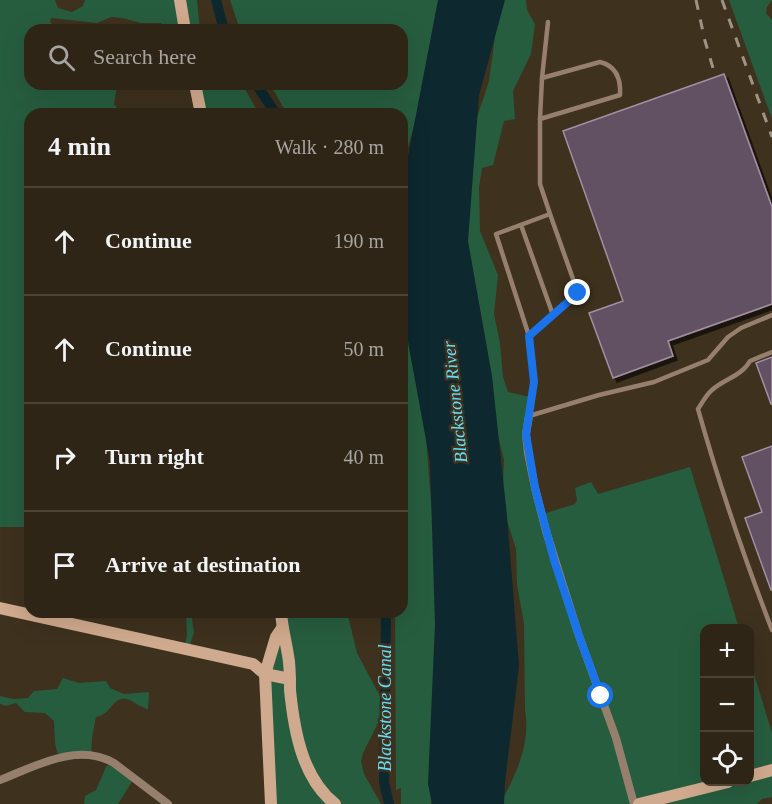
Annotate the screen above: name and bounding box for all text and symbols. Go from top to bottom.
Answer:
search box [24,24,408,90]
icon: search [45,41,78,74]
text: Search here [93,44,196,69]
text: 4 min [48,132,111,161]
text: Walk · 280 m [275,136,384,158]
icon: ahead [48,225,81,258]
text: Continue [105,228,192,253]
text: 190 m [333,230,384,252]
route end [564,279,590,305]
icon: ahead [48,333,81,366]
text: Continue [105,336,192,361]
text: 50 m [343,338,384,360]
water label: Blackstone River [439,339,471,464]
icon: right [48,441,81,474]
text: Turn right [105,444,204,469]
text: 40 m [343,446,384,468]
icon: arrive [48,549,81,582]
text: Arrive at destination [105,552,301,577]
map controls [700,624,754,786]
button: + [700,624,754,678]
water label: Blackstone Canal [375,644,395,772]
button: − [700,678,754,732]
route start [587,682,613,708]
button: locate [700,732,754,786]

